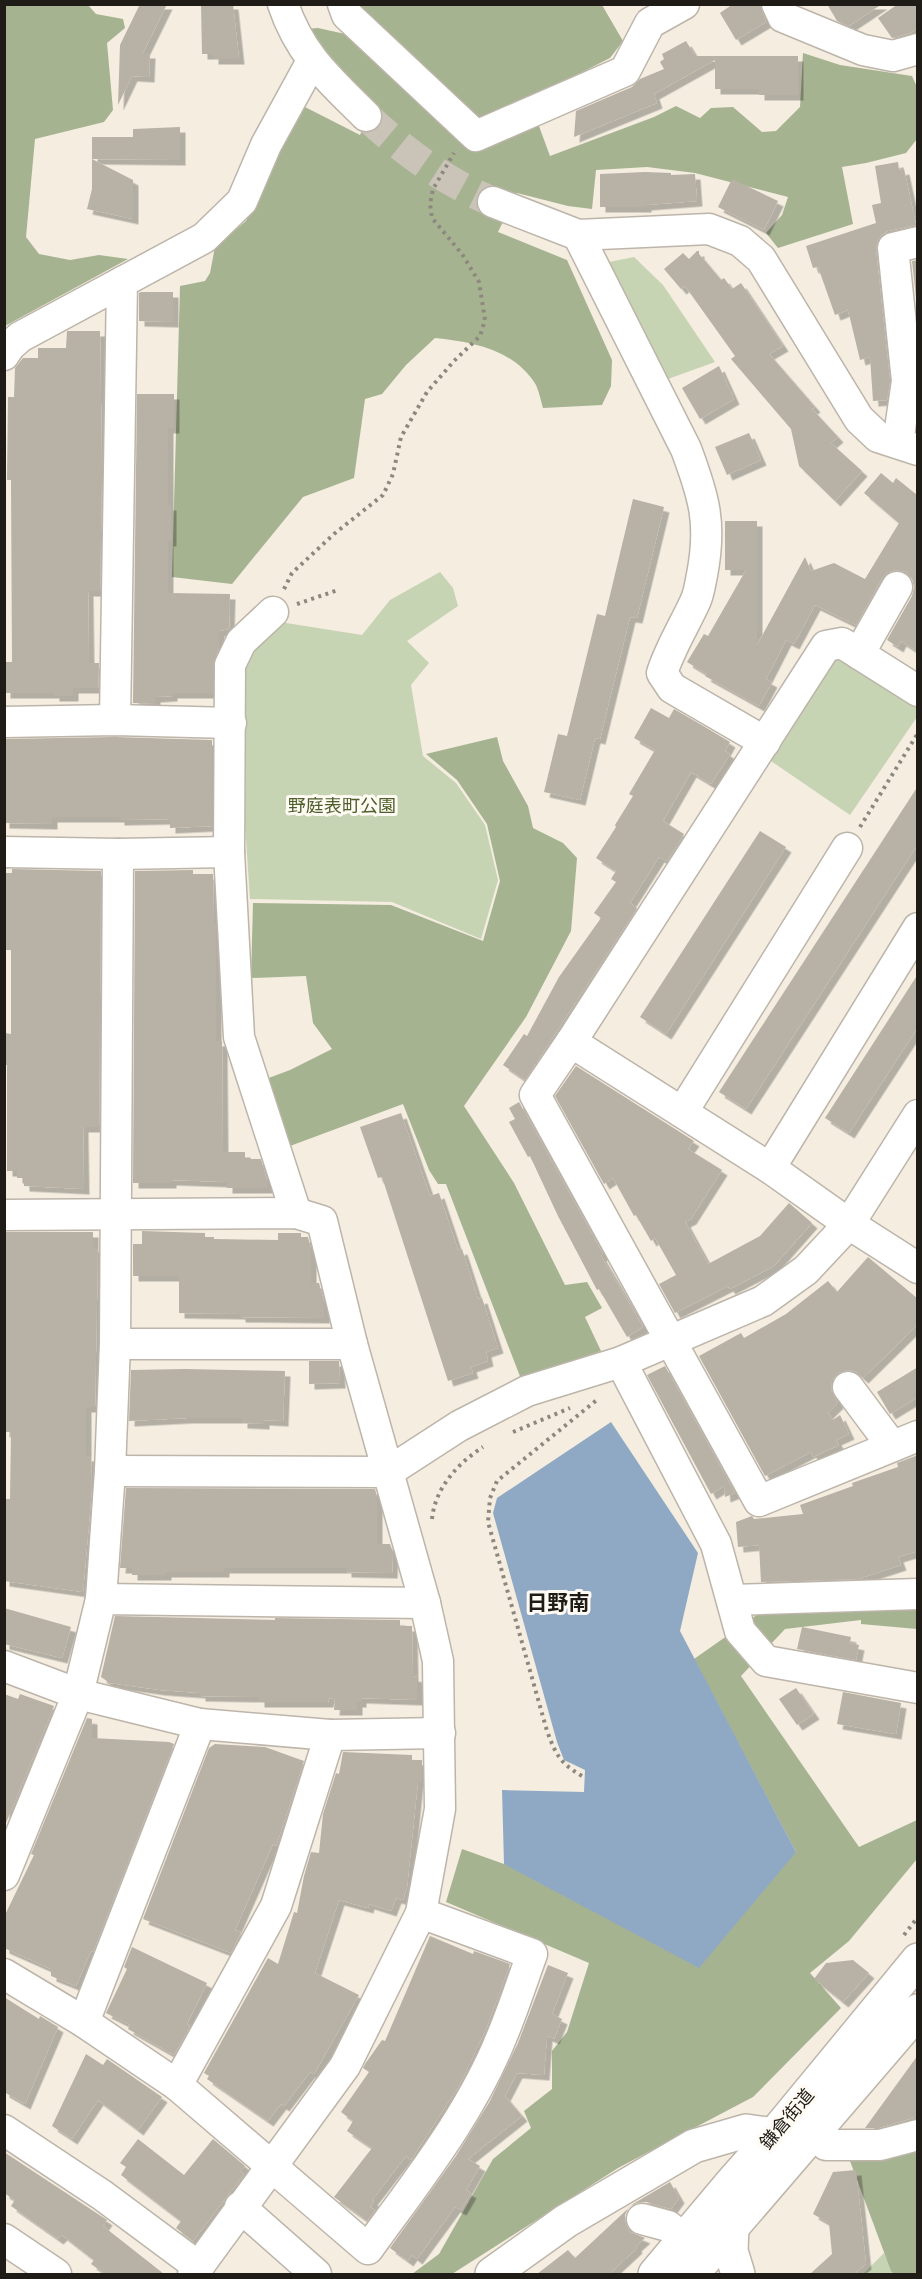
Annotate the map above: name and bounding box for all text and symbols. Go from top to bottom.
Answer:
park label: 野庭表町公園 [288,795,396,817]
district label: 日野南 [527,1590,590,1615]
street label: 鎌倉街道 [755,2084,819,2154]

